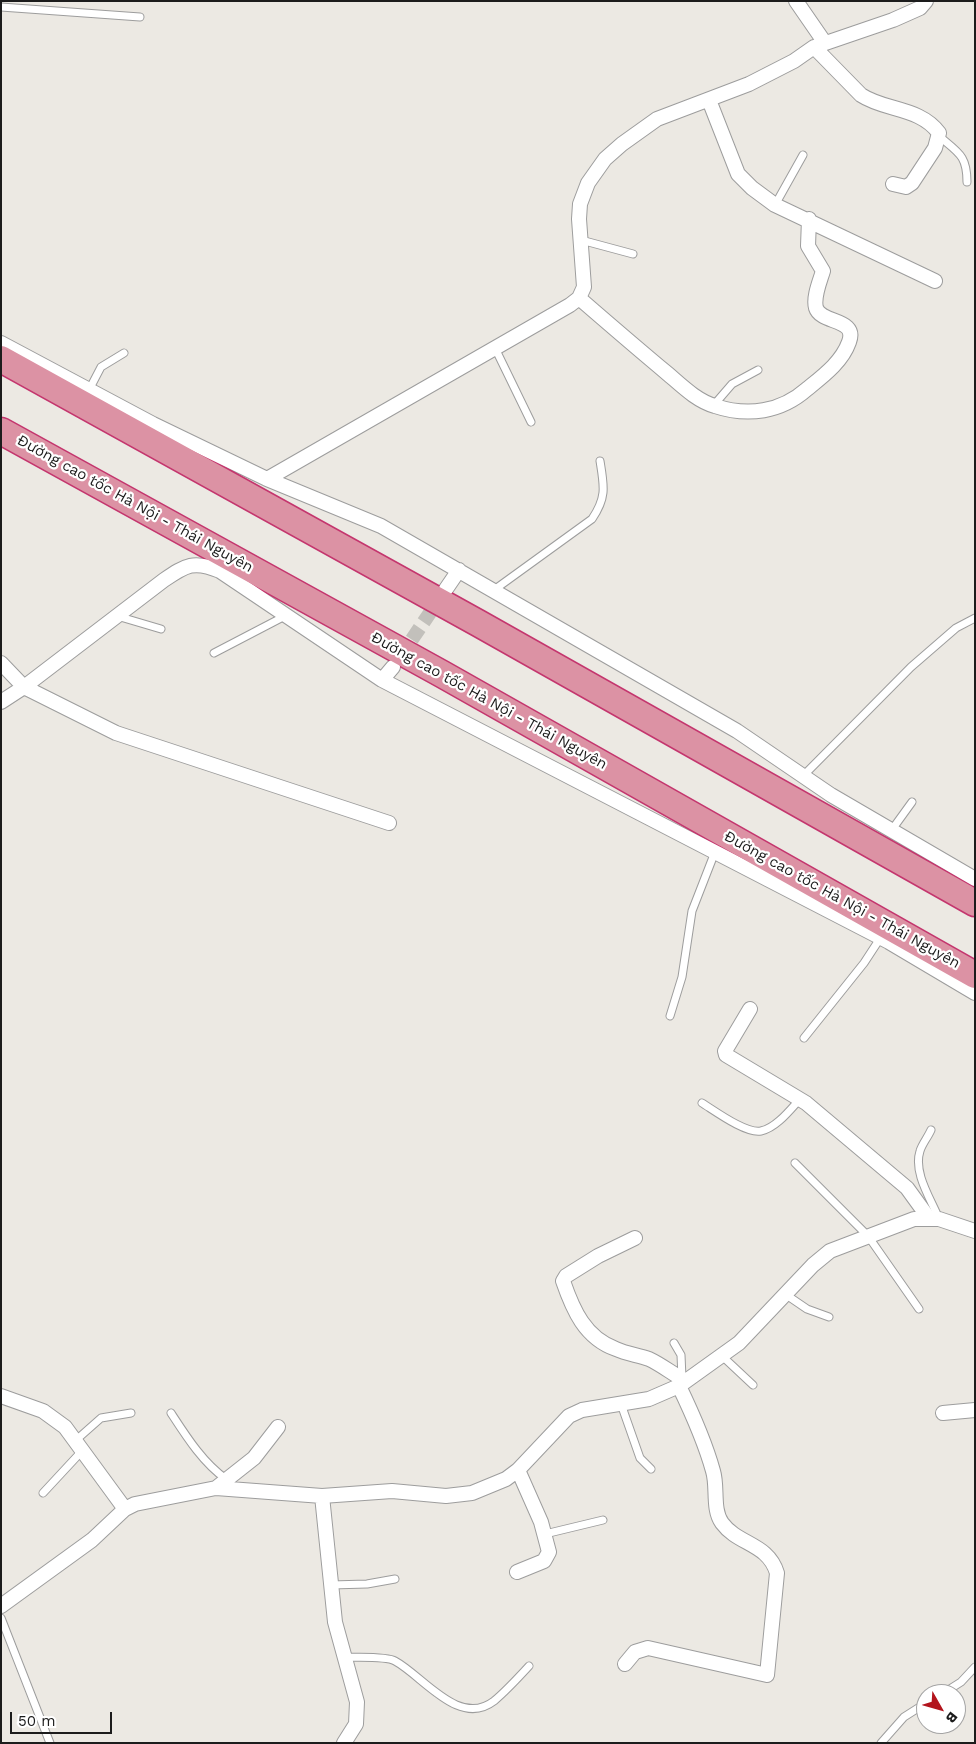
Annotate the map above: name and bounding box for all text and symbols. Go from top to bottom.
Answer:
street label: Đường cao tốc Hà Nội - Thái Nguyên [14,431,256,577]
street label: Đường cao tốc Hà Nội - Thái Nguyên [368,628,610,774]
street label: Đường cao tốc Hà Nội - Thái Nguyên [721,827,963,973]
north arrow [916,1684,966,1734]
scale bar [12,1702,115,1734]
text: B [943,1709,961,1726]
text: 50 m [18,1712,55,1730]

